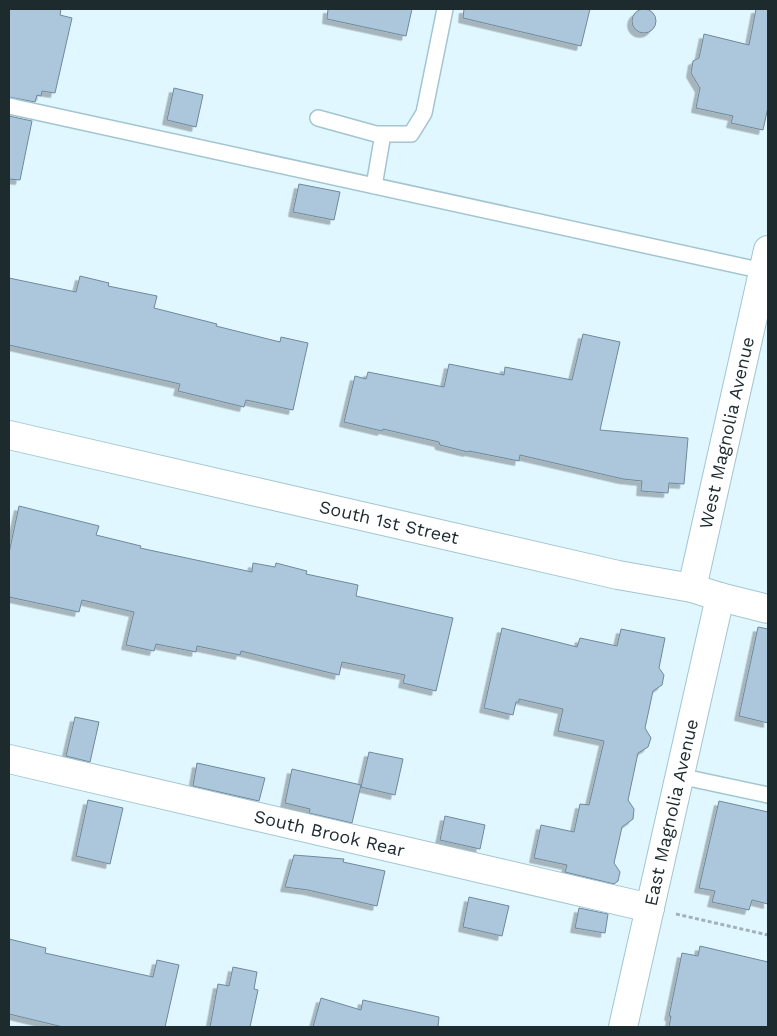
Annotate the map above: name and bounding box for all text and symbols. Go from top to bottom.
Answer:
street label: West Magnolia Avenue [695,335,758,531]
street label: South 1st Street [317,496,461,548]
street label: East Magnolia Avenue [640,717,702,908]
street label: South Brook Rear [252,805,407,861]

